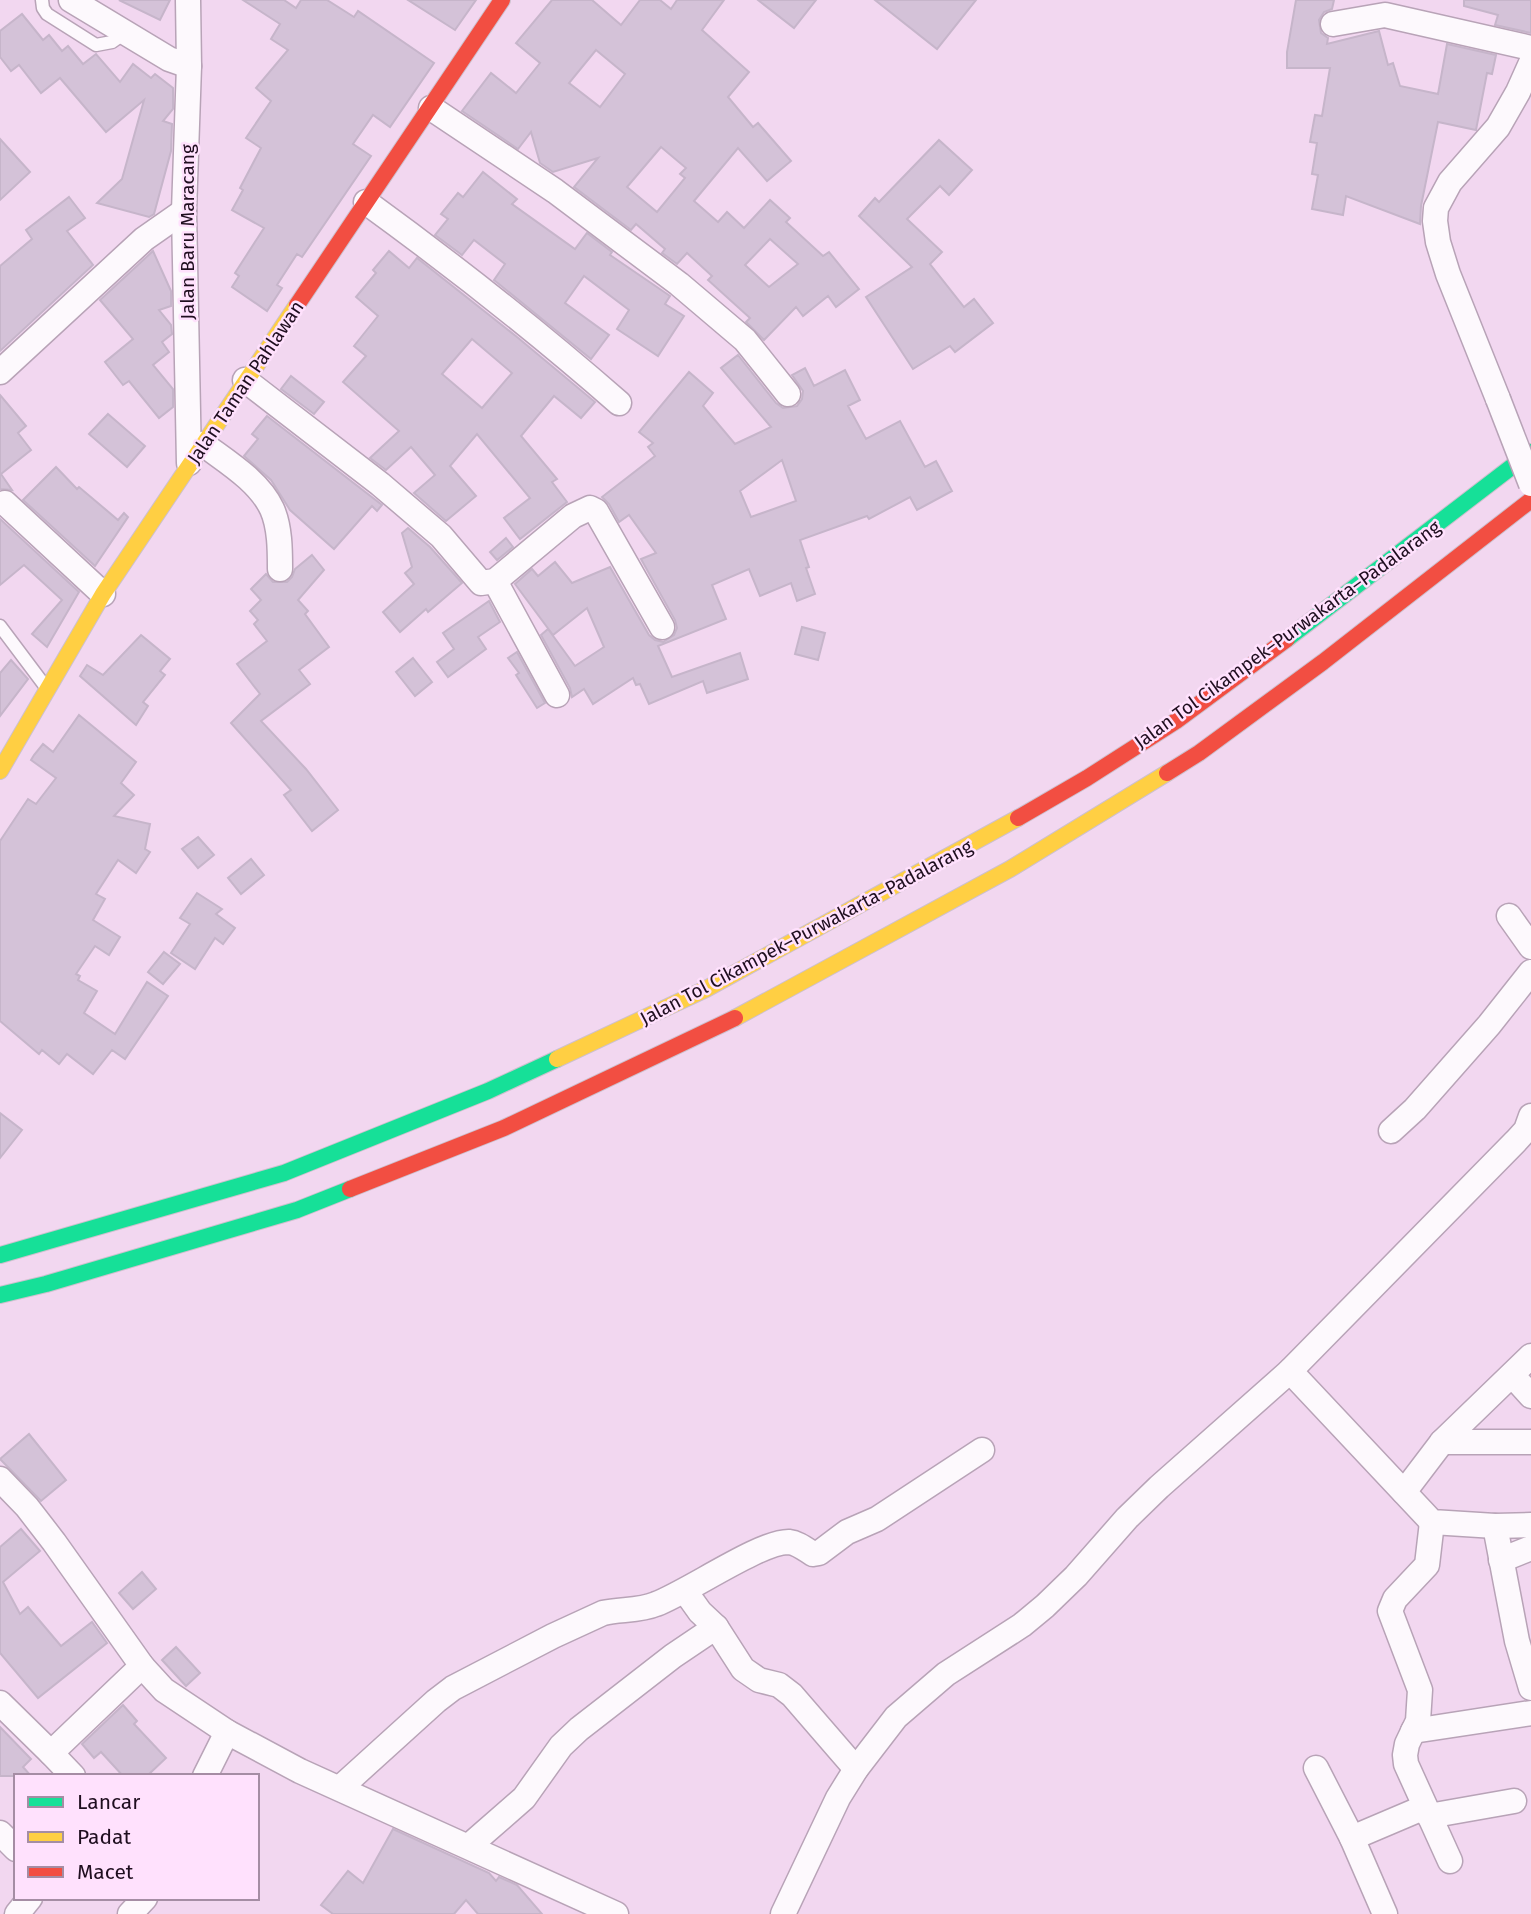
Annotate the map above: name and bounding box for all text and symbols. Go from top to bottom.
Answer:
street label: Jalan Baru Maracang [176,144,199,320]
street label: Jalan Taman Pahlawan [182,296,309,468]
street label: Jalan Tol Cikampek–Purwakarta–Padalarang [1130,515,1445,753]
street label: Jalan Tol Cikampek–Purwakarta–Padalarang [636,835,977,1030]
legend [14,1774,259,1900]
text: Lancar [77,1789,140,1815]
text: Padat [77,1824,131,1850]
text: Macet [77,1859,134,1885]

